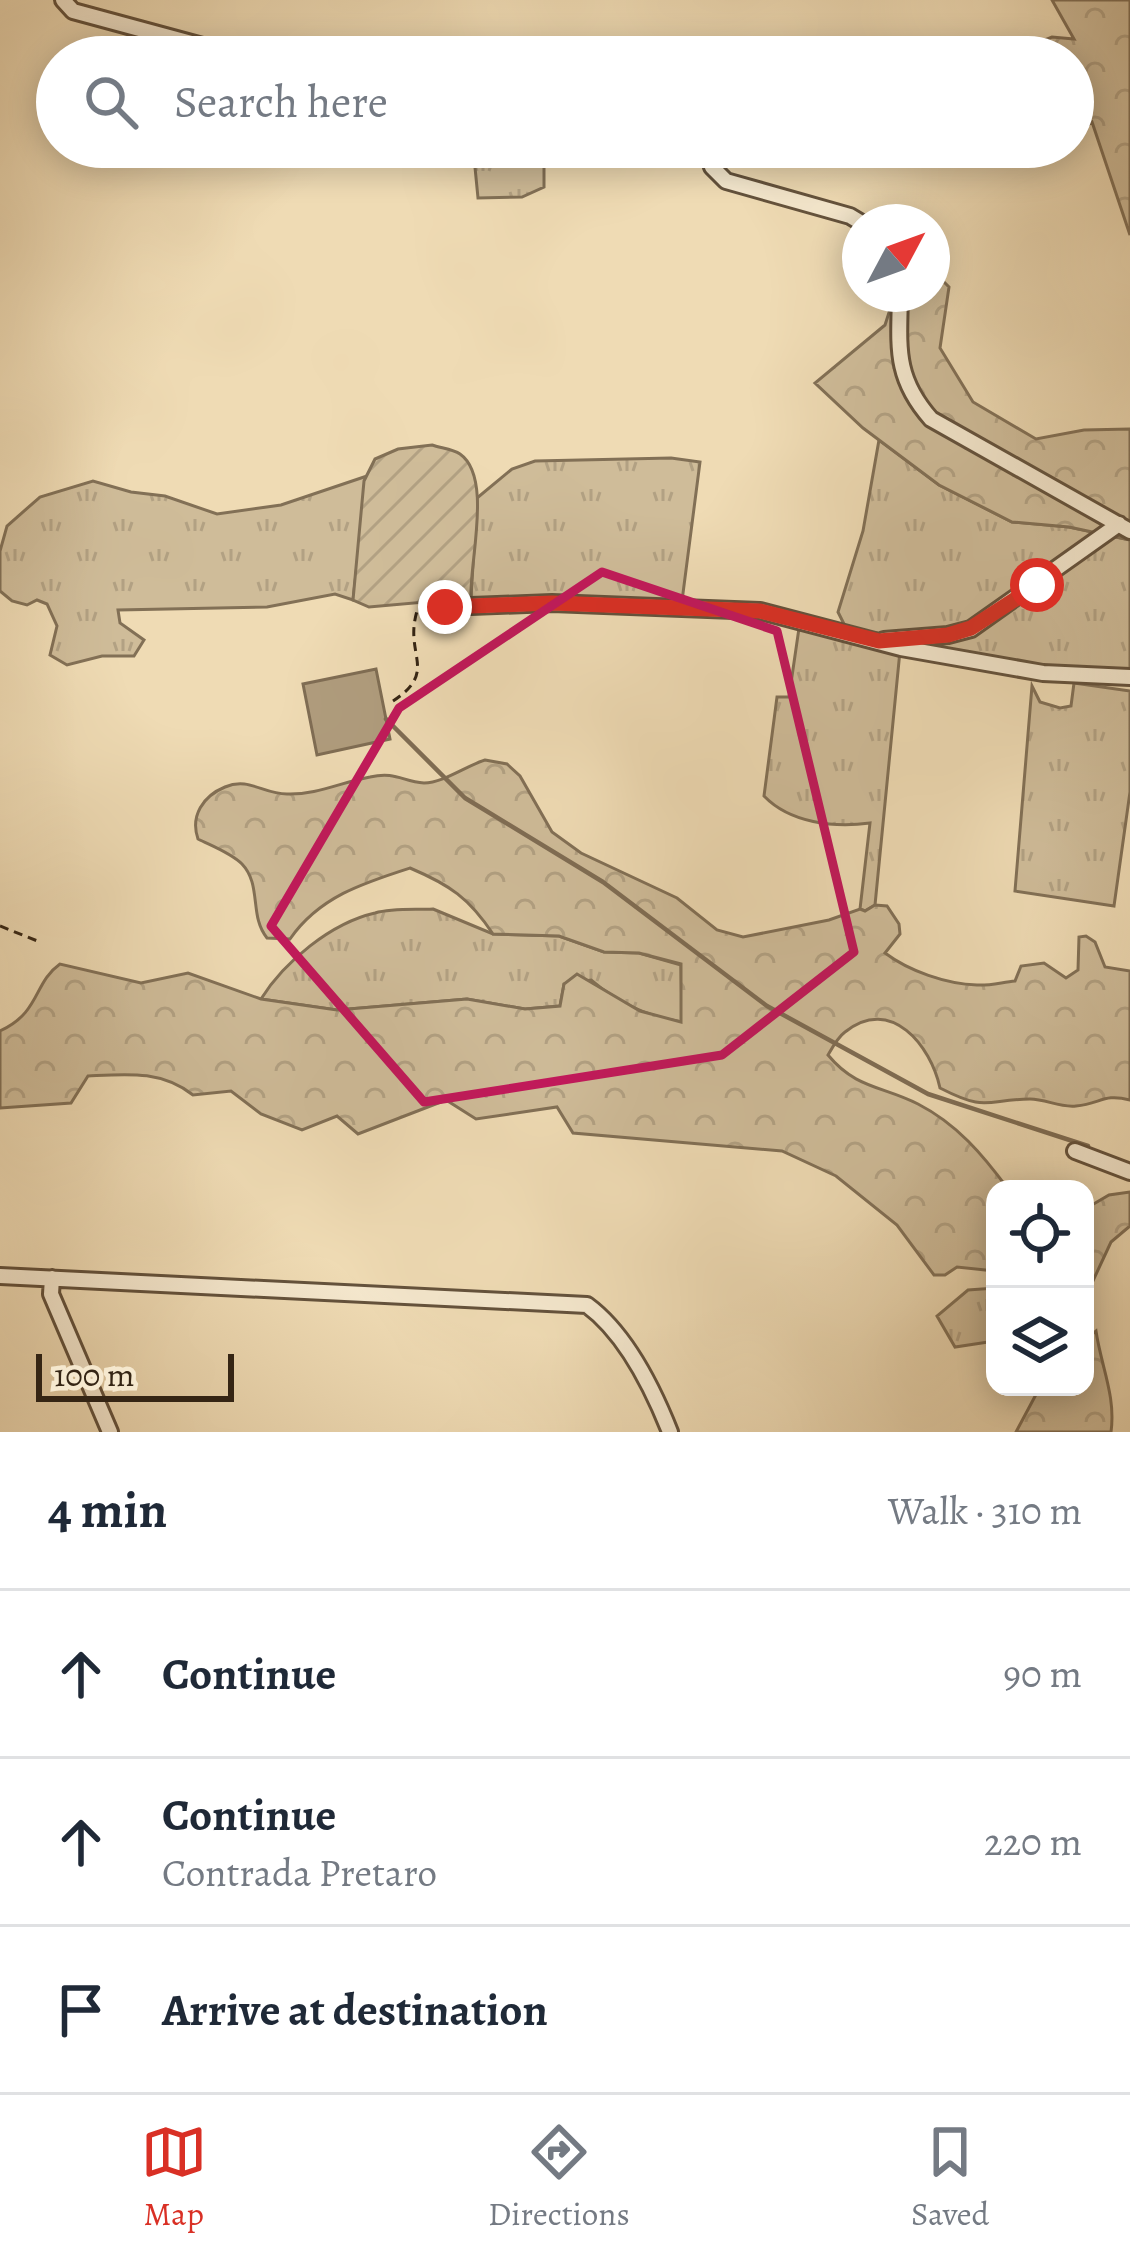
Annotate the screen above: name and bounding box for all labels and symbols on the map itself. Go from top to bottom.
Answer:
north arrow [842,204,950,312]
route start [1010,558,1064,612]
route end [418,580,472,634]
scale bar [36,1348,234,1401]

